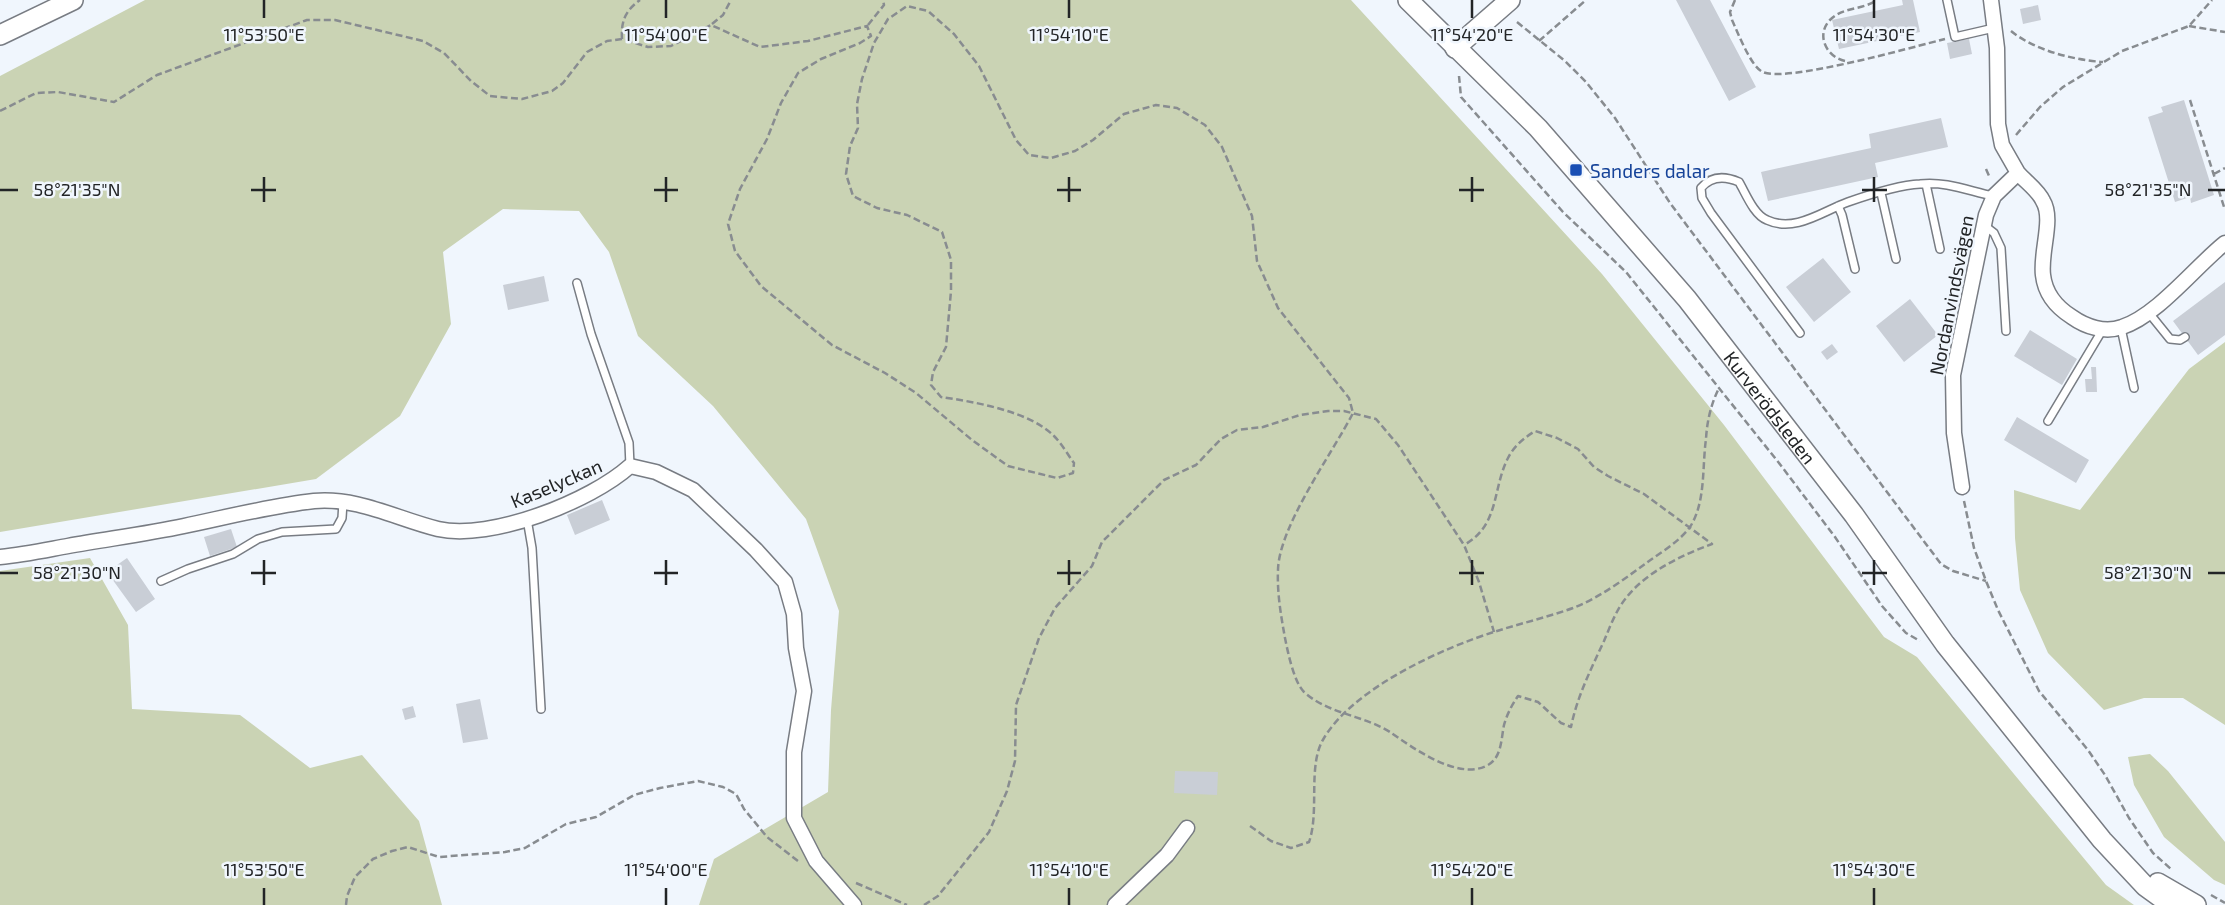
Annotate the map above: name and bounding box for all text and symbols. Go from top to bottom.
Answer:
text: 11°53'50"E [223,23,305,45]
text: 11°54'00"E [624,23,708,45]
text: 11°54'10"E [1029,23,1109,45]
text: 11°54'20"E [1431,23,1513,45]
text: 11°54'30"E [1833,23,1915,45]
place label: Sanders dalar [1590,159,1710,182]
marker: Sanders dalar [1568,162,1584,178]
text: 58°21'35"N [34,178,120,200]
text: 58°21'35"N [2105,178,2191,200]
street label: Nordanvindsvägen [1924,213,1978,377]
street label: Kurverödsleden [1720,346,1821,468]
street label: Kaselyckan [507,453,605,513]
text: 58°21'30"N [33,561,121,583]
text: 58°21'30"N [2104,561,2192,583]
text: 11°53'50"E [223,858,305,880]
text: 11°54'00"E [624,858,708,880]
text: 11°54'10"E [1029,858,1109,880]
text: 11°54'20"E [1431,858,1513,880]
text: 11°54'30"E [1833,858,1915,880]

